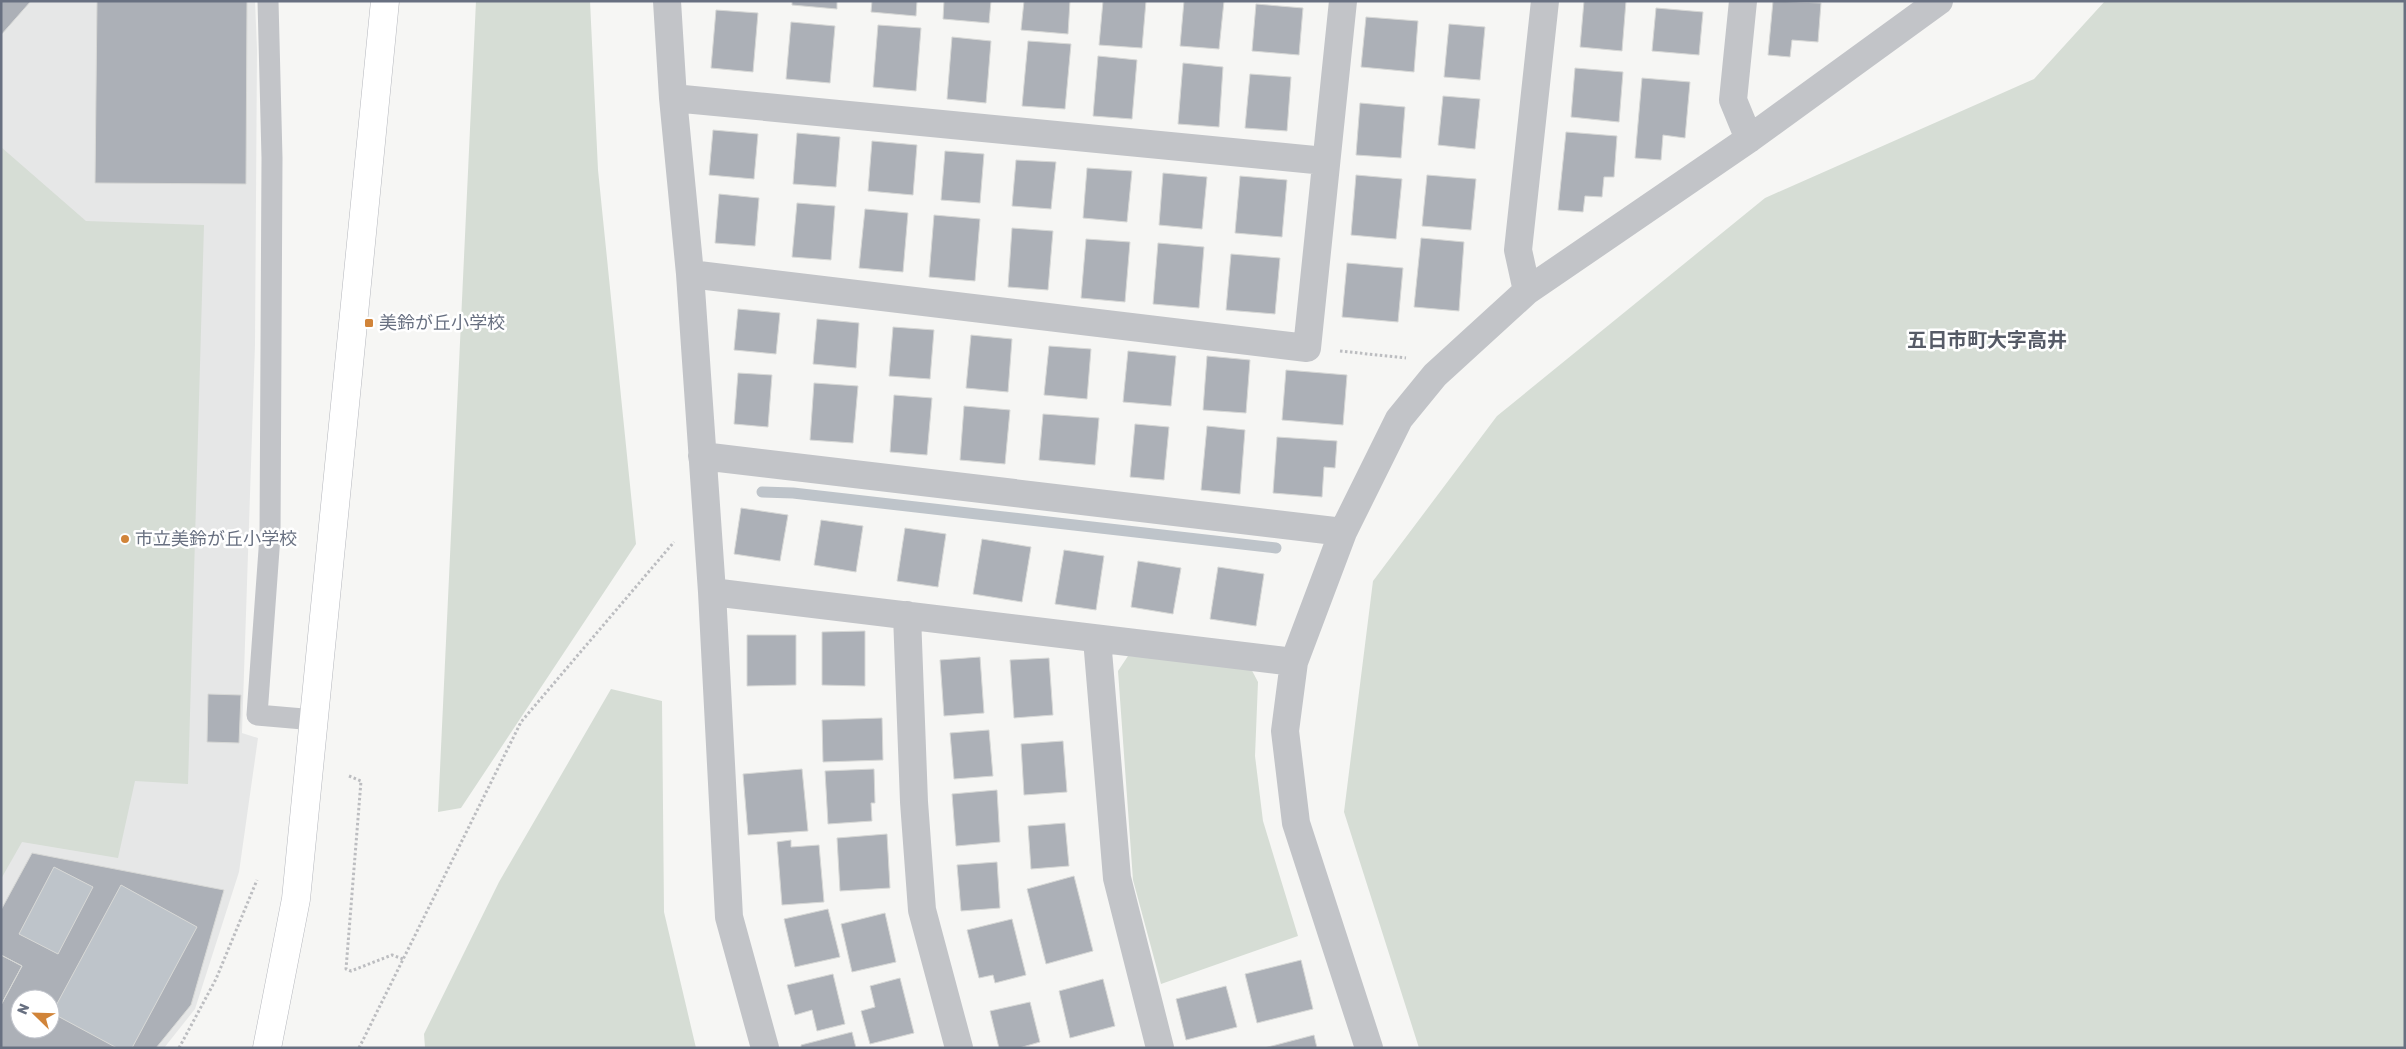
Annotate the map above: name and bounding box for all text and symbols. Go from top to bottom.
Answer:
place label: 美鈴が丘小学校 [379,312,505,334]
marker: 美鈴が丘小学校 [363,317,375,329]
district label: 五日市町大字高井 [1907,328,2067,352]
place label: 市立美鈴が丘小学校 [135,528,297,550]
marker: 市立美鈴が丘小学校 [119,533,131,545]
north arrow [10,989,60,1039]
text: N [14,1001,33,1017]

